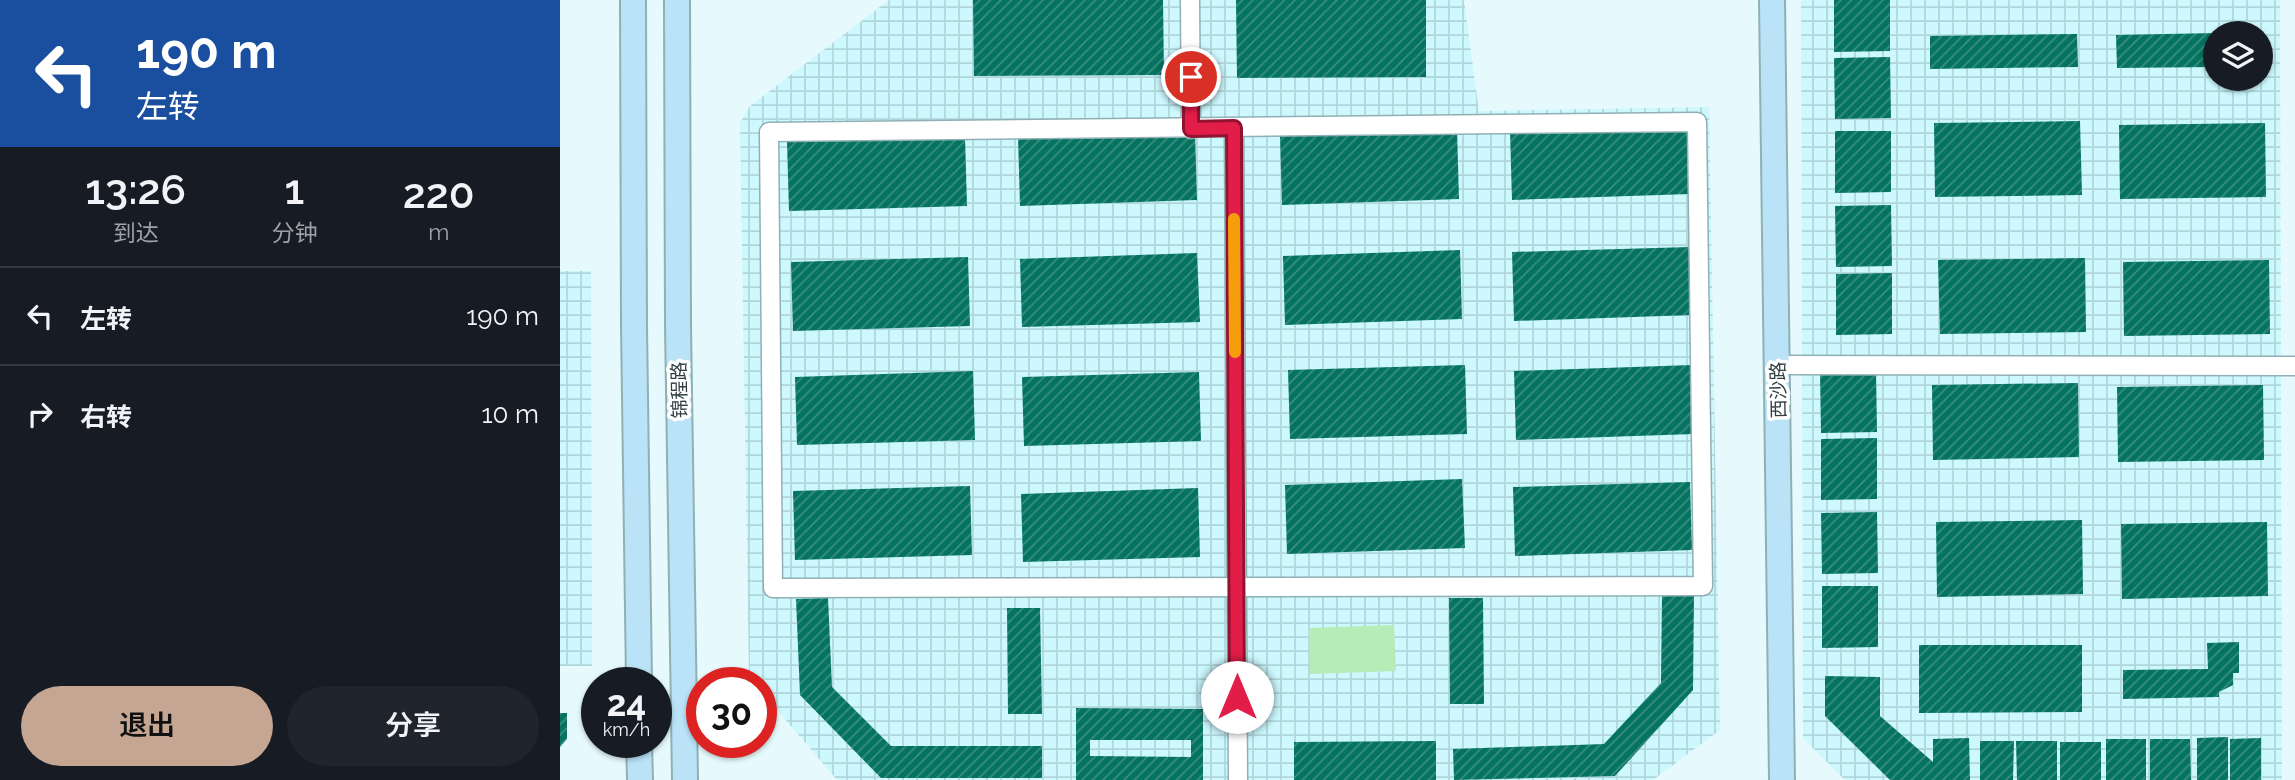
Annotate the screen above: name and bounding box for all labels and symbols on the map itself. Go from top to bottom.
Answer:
pin [1161,47,1221,107]
street label: 锦程路 [668,361,690,419]
street label: 西沙路 [1767,361,1789,419]
position arrow [1200,660,1274,734]
speed limit sign: 30 [686,667,777,758]

